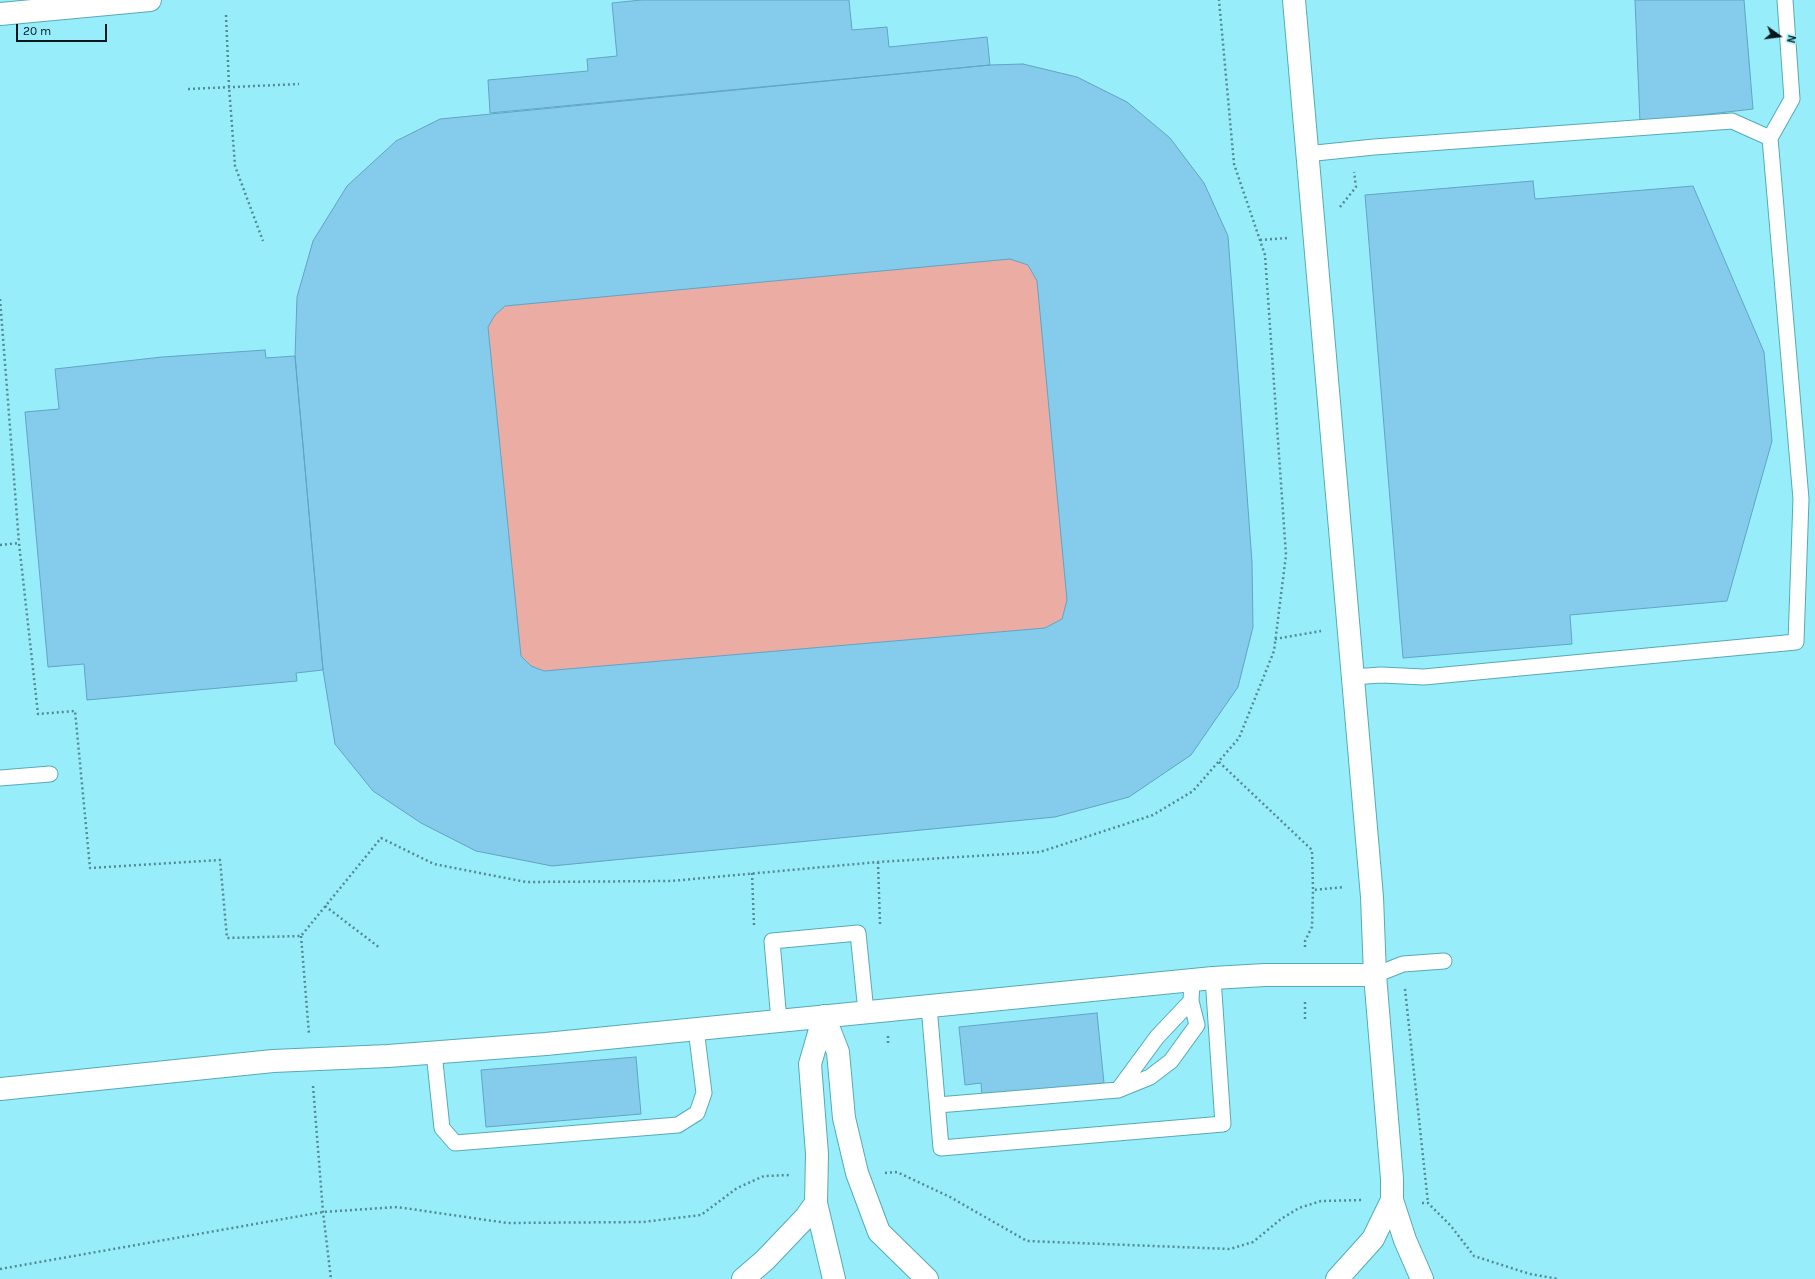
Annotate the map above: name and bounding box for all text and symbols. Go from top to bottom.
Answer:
scale bar [18,16,109,42]
north arrow [1759,16,1799,56]
text: 20 m [23,24,51,38]
text: N [1784,34,1798,44]

